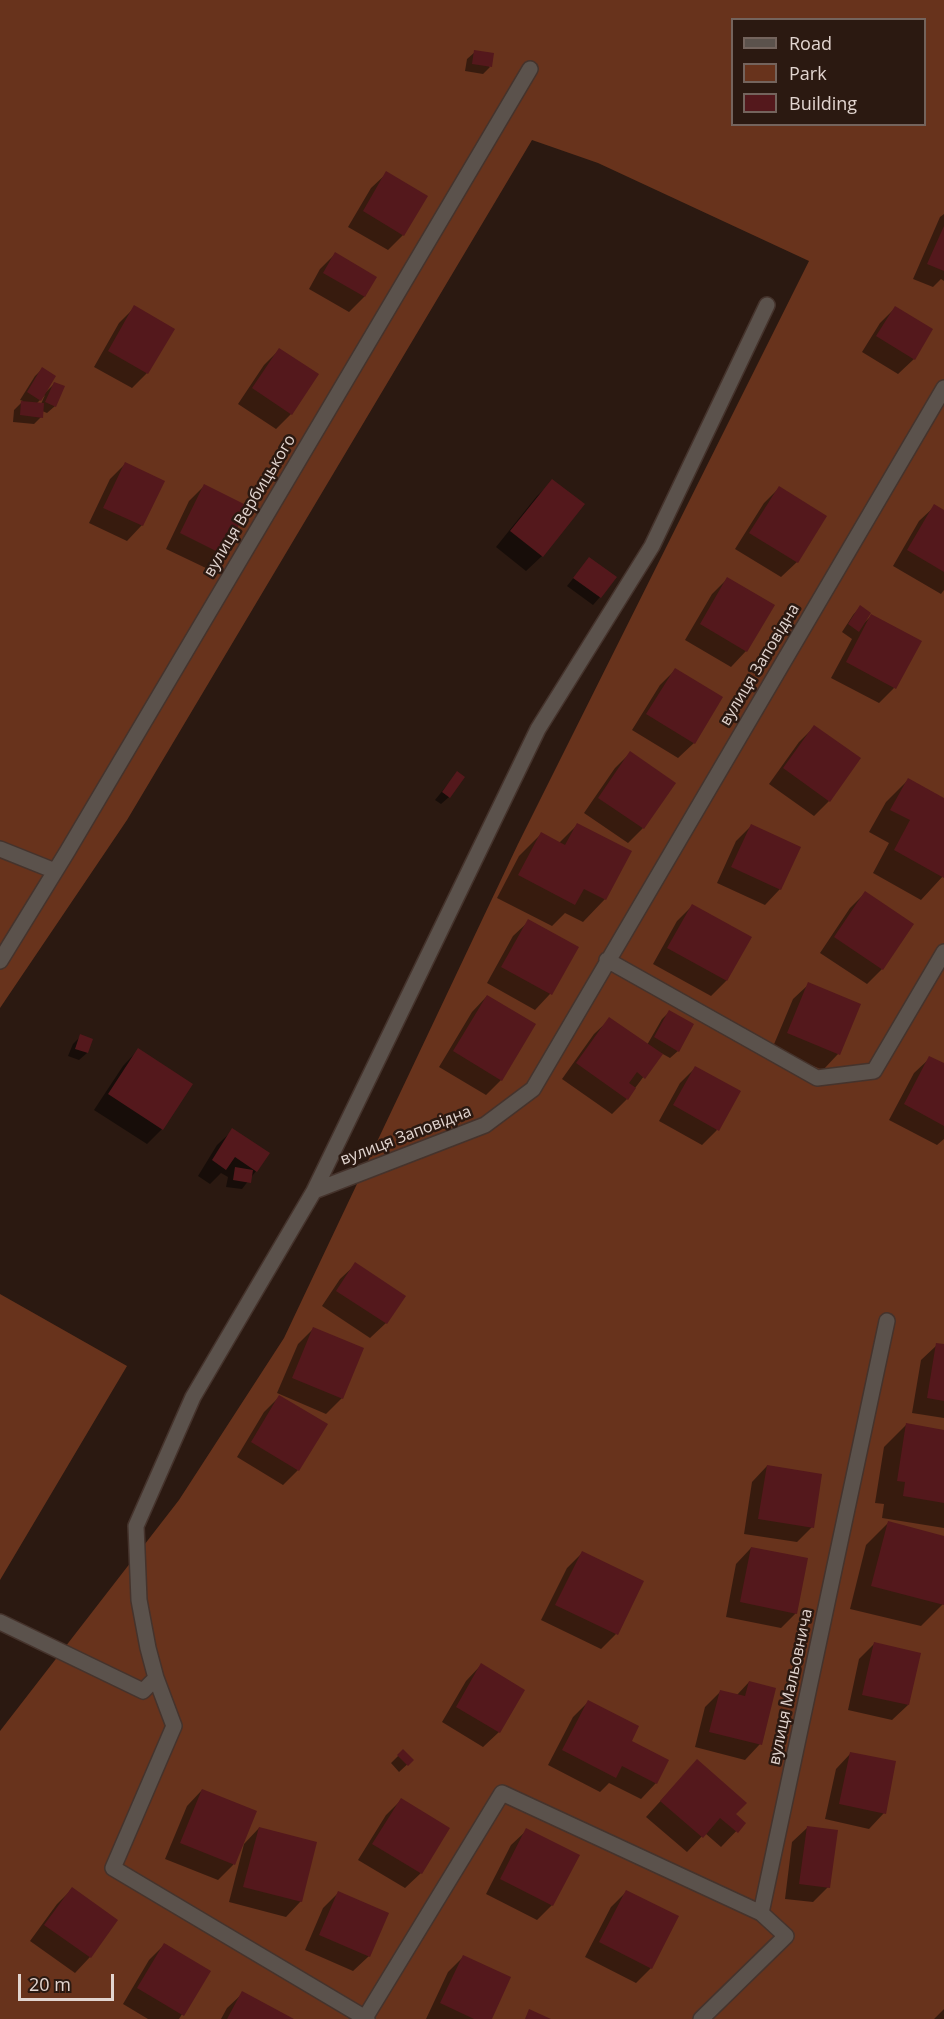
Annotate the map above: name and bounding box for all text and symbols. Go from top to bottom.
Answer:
legend [731,18,926,126]
text: Road [789,31,832,55]
text: Park [789,61,827,85]
text: Building [789,91,857,115]
street label: вулиця Вербицького [200,432,300,580]
street label: вулиця Заповідна [716,601,804,729]
street label: вулиця Заповідна [338,1102,474,1170]
street label: вулиця Мальовнича [765,1607,817,1767]
scale bar [21,1962,117,2000]
text: 20 m [29,1972,71,1996]

